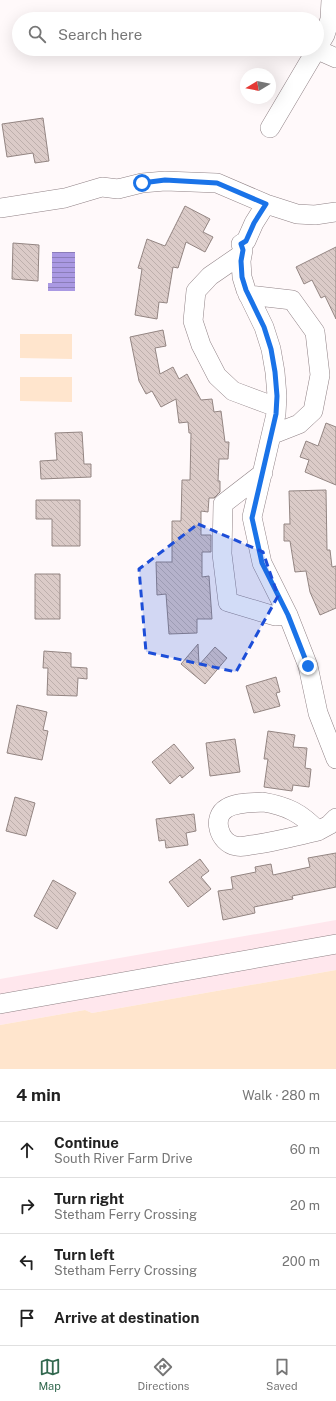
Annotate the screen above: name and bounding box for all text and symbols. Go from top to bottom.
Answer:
search box [12,12,324,56]
icon: search [26,23,48,45]
text: Search here [58,26,142,43]
north arrow [240,68,276,104]
route start [133,174,151,192]
route end [299,657,317,675]
text: 4 min [16,1085,61,1105]
text: Walk · 280 m [242,1088,320,1103]
text: Continue [54,1134,119,1151]
icon: ahead [16,1139,38,1161]
text: 60 m [290,1142,320,1157]
text: South River Farm Drive [54,1151,193,1166]
text: Turn right [54,1190,124,1207]
icon: right [16,1195,38,1217]
text: 20 m [290,1198,320,1213]
text: Stetham Ferry Crossing [54,1207,197,1222]
text: Turn left [54,1246,115,1263]
icon: left [16,1251,38,1273]
text: 200 m [282,1254,320,1269]
text: Stetham Ferry Crossing [54,1263,197,1278]
icon: arrive [16,1307,38,1329]
text: Arrive at destination [54,1309,199,1326]
tab: Map [38,1356,61,1392]
tab: Directions [138,1356,189,1392]
tab: Saved [266,1356,298,1392]

